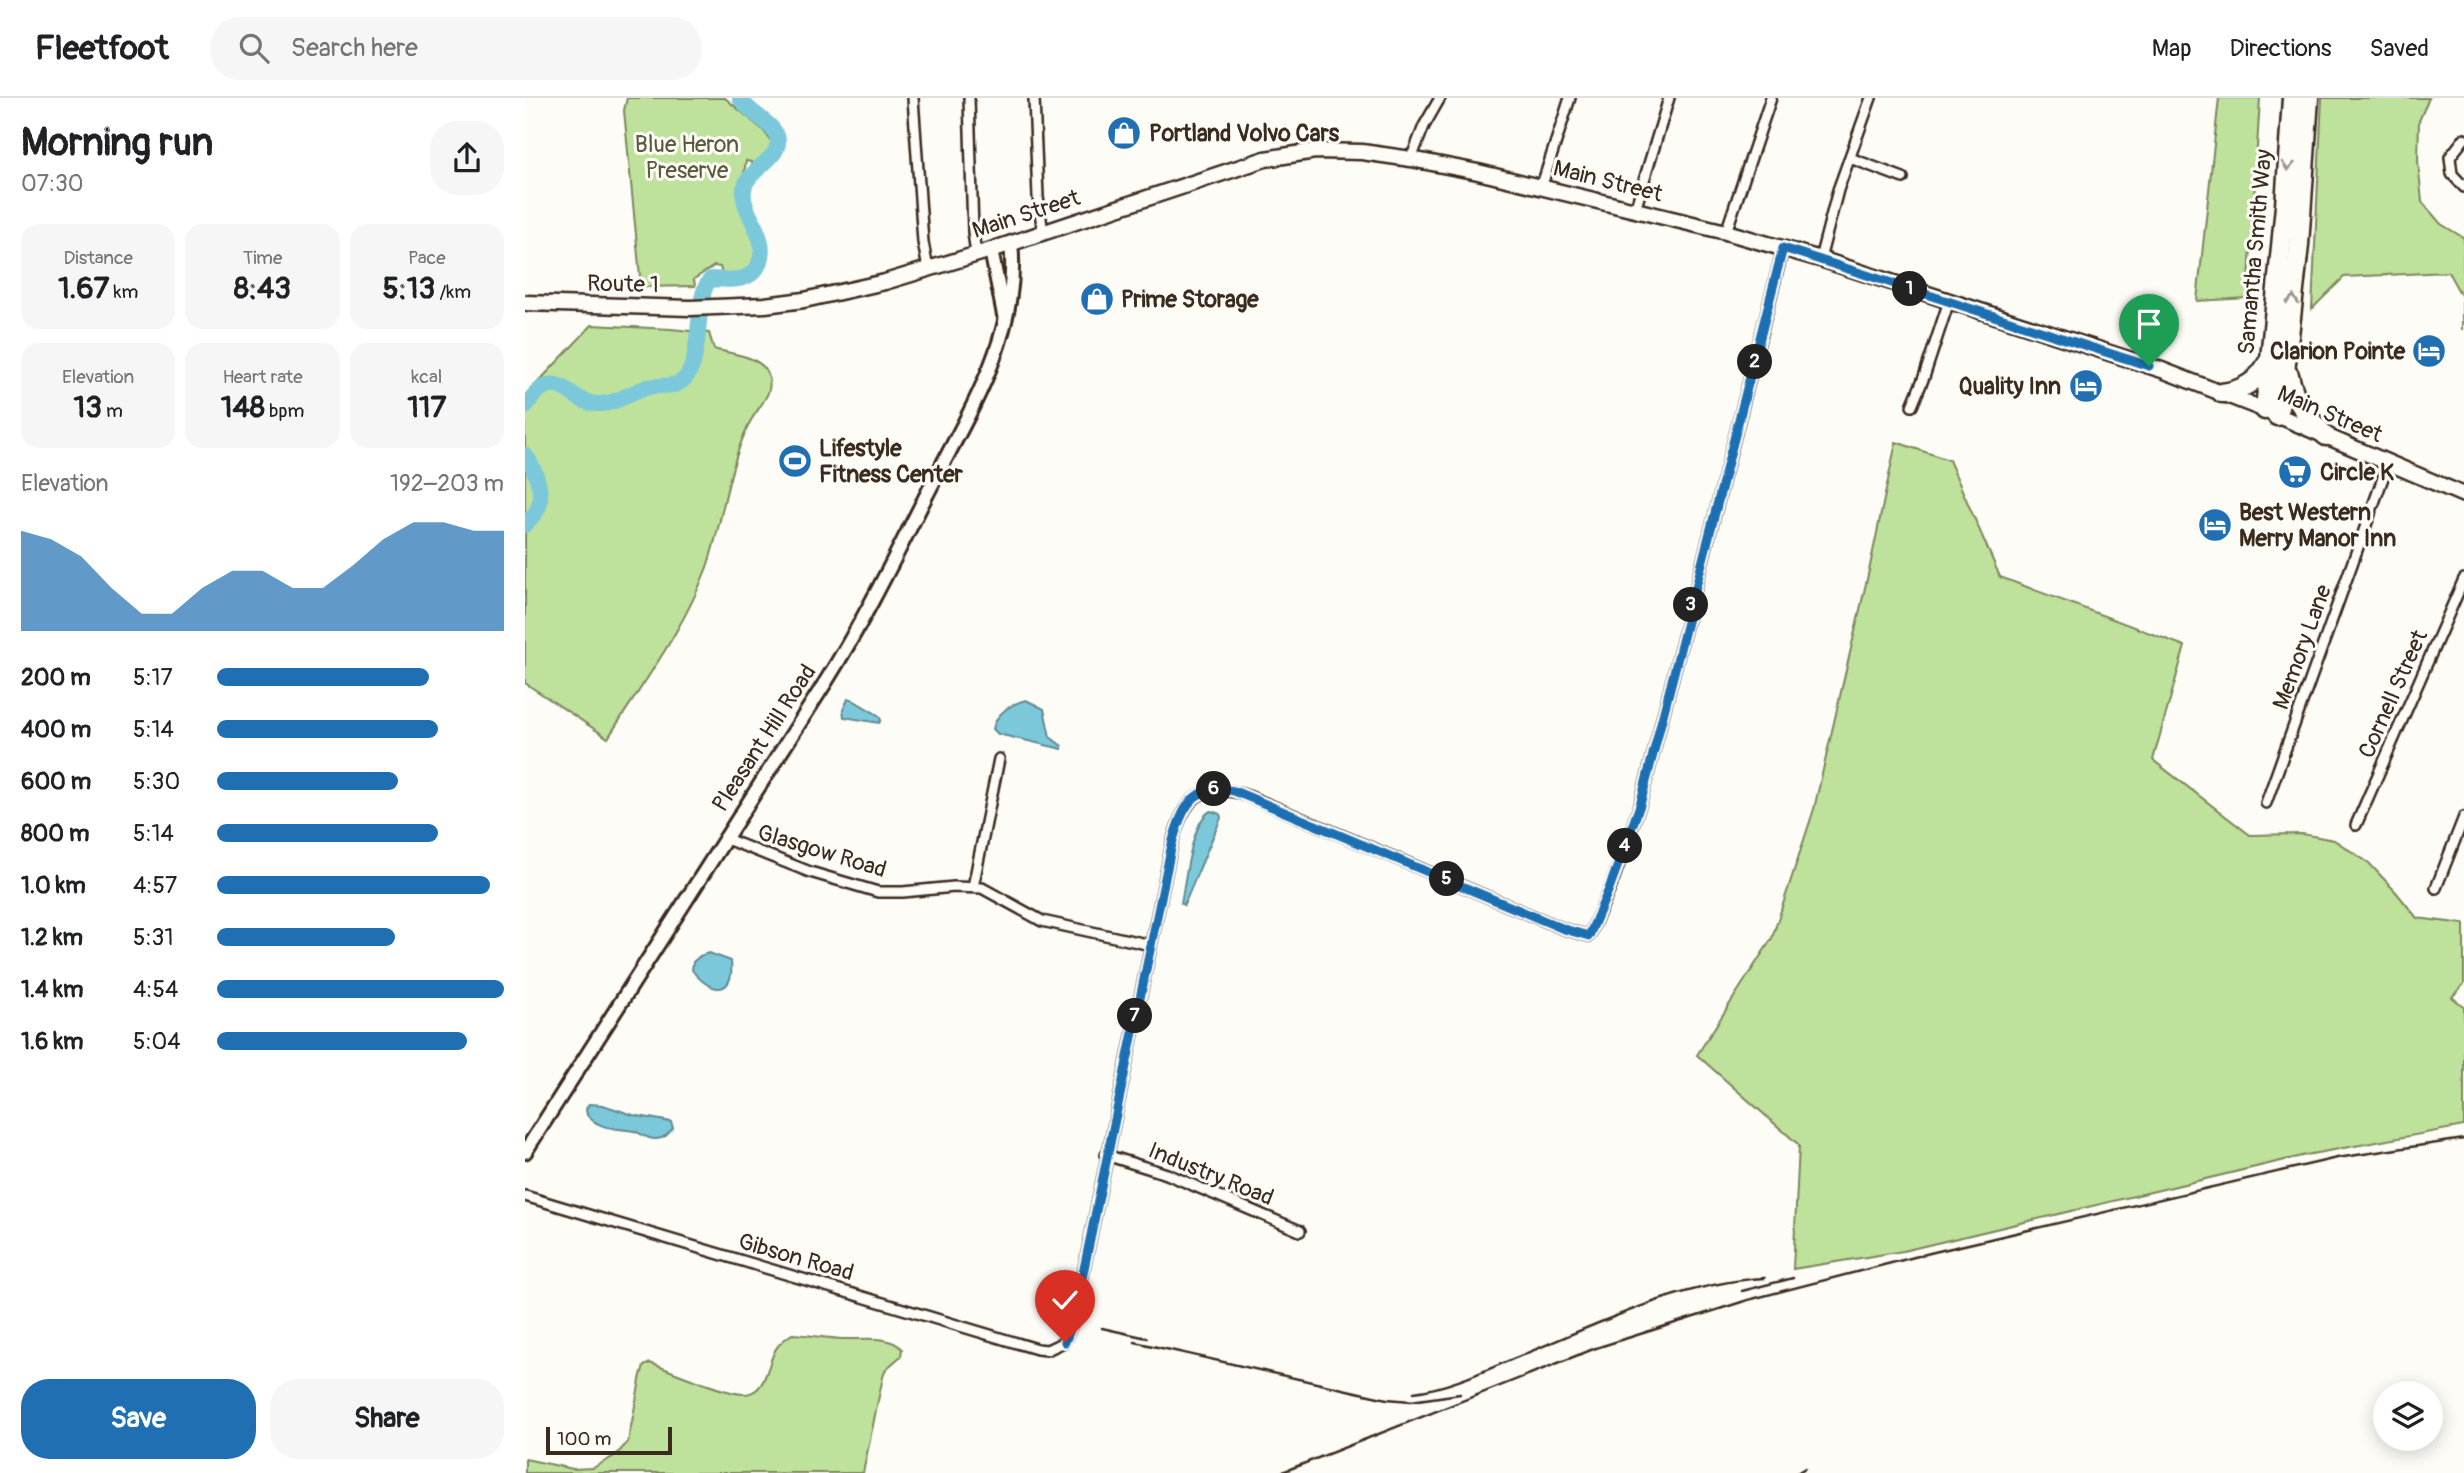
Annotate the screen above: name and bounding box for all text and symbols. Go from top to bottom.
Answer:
search box [211,17,701,80]
text: Fleetfoot [35,28,169,69]
icon: search [235,29,273,67]
text: Search here [291,32,418,64]
text: Map [2152,34,2192,63]
text: Directions [2230,34,2331,63]
text: Saved [2369,34,2429,63]
shop icon: Portland Volvo Cars [1105,114,1143,152]
text: Morning run [21,119,213,167]
place label: Portland Volvo Cars [1149,119,1340,148]
button: share [430,121,504,195]
park label: Blue Heron Preserve [635,130,739,185]
street label: Samantha Smith Way [2232,148,2278,356]
street label: Main Street [1550,153,1666,209]
one-way arrow [2281,161,2296,172]
text: 07:30 [21,169,84,198]
street label: Main Street [968,183,1084,245]
text: Distance [63,246,133,270]
text: Time [243,246,282,270]
text: Pace [408,246,446,270]
street label: Route 1 [587,269,659,299]
text: 1.67 [58,270,109,307]
text: 8:43 [234,270,291,307]
text: 5:13 [383,270,435,307]
pin: 1 [1893,272,1927,306]
text: 1 [1906,276,1913,300]
text: km [109,280,138,304]
text: /km [435,280,471,304]
shop icon: Prime Storage [1078,280,1116,318]
place label: Prime Storage [1121,285,1259,314]
pin [2119,294,2179,366]
one-way arrow [2285,294,2300,305]
icon: arrive [2130,305,2168,343]
hotel icon: Clarion Pointe [2410,332,2448,370]
place label: Clarion Pointe [2270,337,2406,366]
pin: 2 [1737,344,1773,380]
text: 2 [1749,349,1760,373]
text: Elevation [62,365,134,389]
text: Heart rate [222,365,303,389]
text: kcal [411,365,442,389]
hotel icon: Quality Inn [2067,367,2105,405]
place label: Quality Inn [1959,372,2061,401]
street label: Main Street [2273,379,2388,449]
text: 13 [73,389,102,426]
text: 148 [221,389,265,426]
text: 117 [407,389,446,426]
text: m [102,399,123,423]
text: bpm [265,399,304,423]
place label: Lifestyle Fitness Center [819,434,964,489]
sports icon: Lifestyle Fitness Center [776,442,814,480]
supermarket icon: Circle K [2276,453,2314,491]
place label: Circle K [2320,458,2394,487]
text: Elevation [21,469,109,498]
text: 192–203 m [390,469,504,498]
place label: Best Western Merry Manor Inn [2239,498,2396,553]
hotel icon: Best Western Merry Manor Inn [2196,506,2234,544]
street label: Memory Lane [2266,580,2338,713]
pin: 3 [1673,588,1709,622]
text: 3 [1685,592,1696,616]
street label: Cornell Street [2352,625,2434,763]
street label: Pleasant Hill Road [706,659,822,817]
text: 200 m [21,663,91,692]
text: 5:17 [133,663,173,692]
text: 400 m [21,715,91,744]
text: 5:14 [133,715,174,744]
text: 600 m [21,767,91,796]
text: 5:30 [133,767,180,796]
pin: 6 [1197,772,1231,806]
text: 6 [1208,776,1219,800]
street label: Glasgow Road [754,818,890,884]
text: 800 m [21,819,89,848]
text: 5:14 [133,819,174,848]
pin: 4 [1607,828,1643,864]
text: 4 [1619,833,1630,857]
pin: 5 [1429,862,1465,896]
text: 5 [1441,866,1452,890]
text: 1.0 km [21,871,86,900]
text: 4:57 [133,871,177,900]
text: 1.2 km [21,923,83,952]
text: 5:31 [133,923,173,952]
text: 1.4 km [21,975,83,1004]
text: 4:54 [133,975,178,1004]
pin: 7 [1117,998,1153,1034]
text: 7 [1129,1003,1140,1027]
text: 1.6 km [21,1027,83,1056]
text: 5:04 [133,1027,181,1056]
street label: Industry Road [1144,1136,1278,1212]
street label: Gibson Road [735,1227,857,1287]
pin [1035,1270,1095,1342]
icon: check [1046,1281,1084,1319]
button: Save [21,1379,256,1459]
button: Share [270,1379,504,1459]
map controls [2373,1381,2443,1451]
button: layers [2373,1381,2443,1451]
scale bar [546,1424,672,1456]
text: 100 m [557,1427,611,1451]

